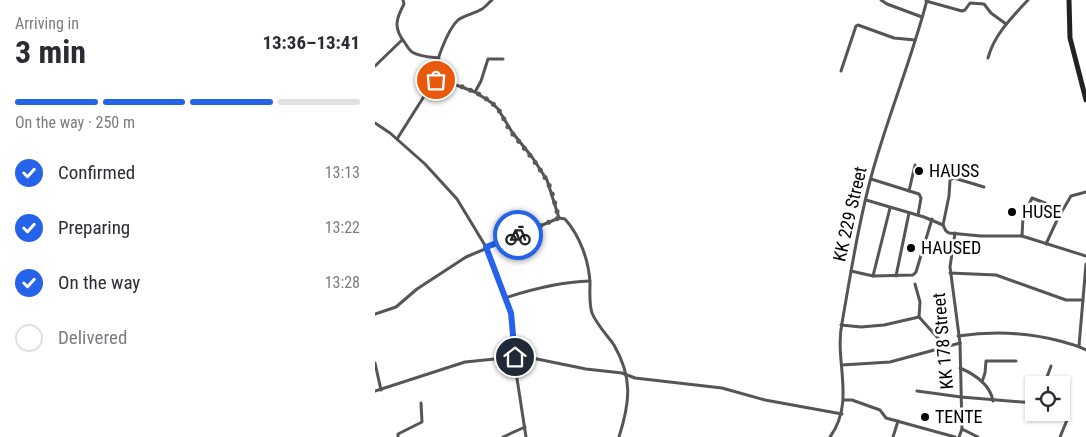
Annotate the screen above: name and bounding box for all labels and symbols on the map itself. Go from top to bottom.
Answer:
pin [415,59,457,101]
place label: HAUSS [929,160,979,181]
street label: KK 229 Street [828,164,871,263]
marker: HAUSS [913,165,925,177]
place label: HUSE [1022,201,1062,222]
marker: HUSE [1006,206,1018,218]
courier [493,210,543,260]
place label: HAUSED [921,237,981,258]
marker: HAUSED [905,242,917,254]
street label: KK 178 Street [928,292,957,390]
pin [494,336,536,378]
place label: TENTE [935,406,983,427]
marker: TENTE [919,411,931,423]

